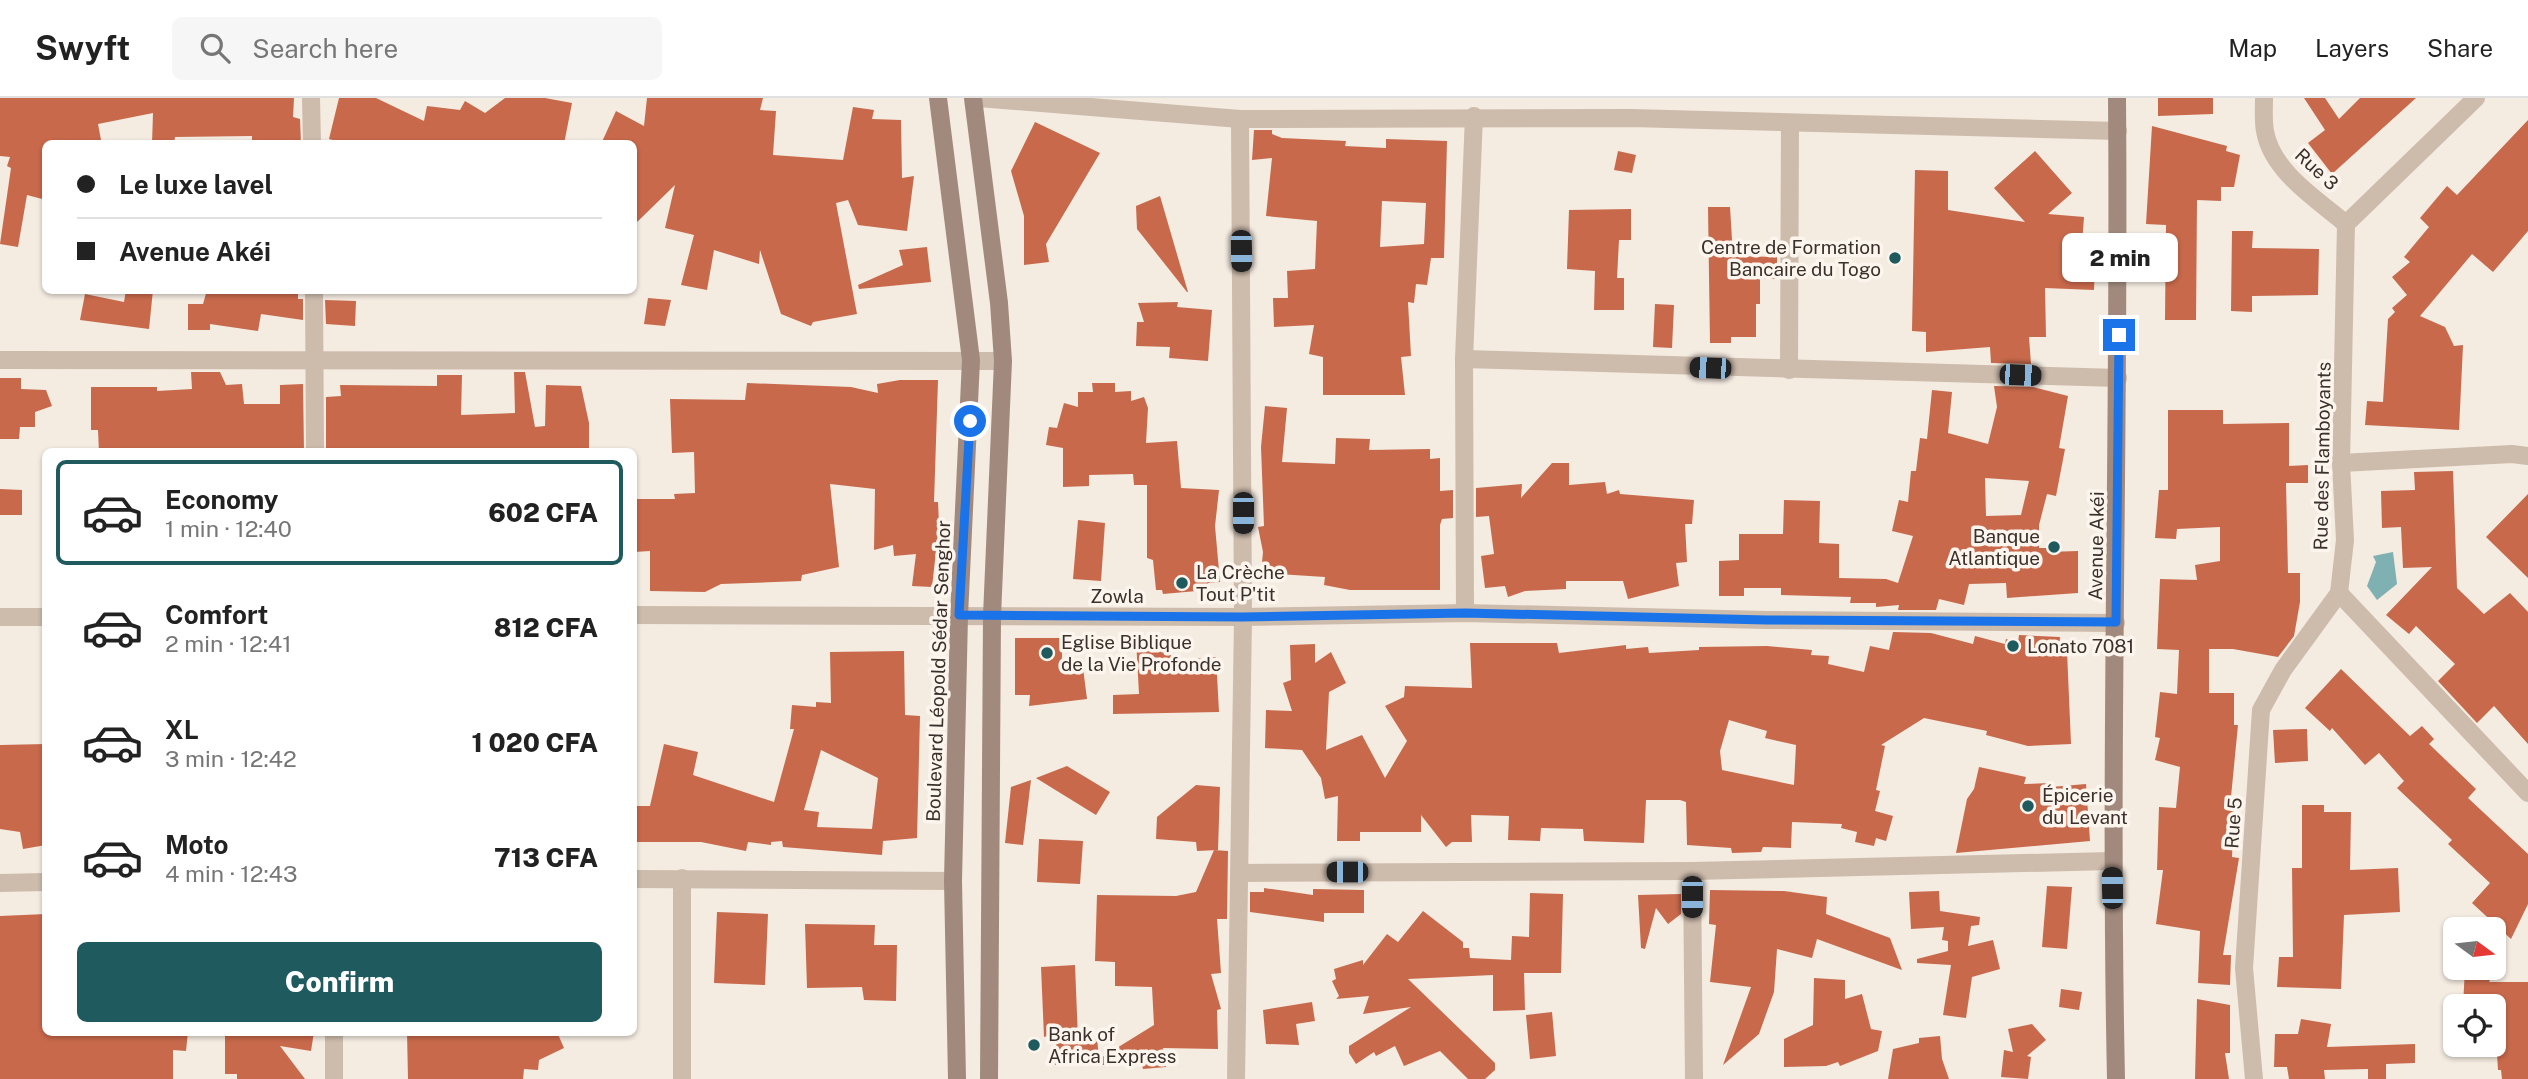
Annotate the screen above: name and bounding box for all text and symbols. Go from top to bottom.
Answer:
search box [172,17,662,80]
text: Swyft [35,29,130,67]
icon: search [196,29,234,67]
text: Search here [252,33,398,64]
text: Map [2228,34,2277,62]
text: Layers [2315,34,2389,62]
text: Share [2427,34,2493,62]
street label: Rue 3 [2291,144,2343,194]
text: Le luxe lavel [119,169,273,200]
car [1231,230,1252,272]
callout: 2 min [2061,233,2177,282]
text: Avenue Akéi [119,236,271,267]
place label: Centre de Formation Bancaire du Togo [1701,236,1881,280]
text: 2 min [2089,244,2151,271]
marker: Centre de Formation Bancaire du Togo [1887,250,1903,266]
route end [2103,319,2135,351]
car [1689,357,1732,379]
street label: Rue des Flamboyants [2309,361,2335,551]
car [1999,364,2042,386]
route start [954,405,986,437]
icon: car [81,481,144,544]
text: Economy [165,484,278,515]
street label: Avenue Akéi [2084,491,2108,601]
car [1233,492,1254,534]
text: 602 CFA [488,497,598,528]
text: 1 min · 12:40 [165,515,292,542]
street label: Boulevard Léopold Sédar Senghor [922,520,954,822]
place label: Banque Atlantique [1948,525,2040,569]
marker: Banque Atlantique [2046,539,2062,555]
place label: La Crèche Tout P'tit [1196,561,1285,605]
marker: La Crèche Tout P'tit [1174,575,1190,591]
street label: Zowla [1090,585,1144,607]
icon: car [81,596,144,659]
text: Comfort [165,599,268,630]
text: 812 CFA [494,612,598,643]
text: 2 min · 12:41 [165,630,292,657]
place label: Eglise Biblique de la Vie Profonde [1061,631,1222,675]
place label: Lonato 7081 [2027,635,2134,657]
marker: Lonato 7081 [2005,638,2021,654]
marker: Eglise Biblique de la Vie Profonde [1039,645,1055,661]
icon: car [81,711,144,774]
text: XL [165,714,199,745]
text: 1 020 CFA [472,727,598,758]
text: 3 min · 12:42 [165,745,297,772]
place label: Épicerie du Levant [2042,784,2128,828]
street label: Rue 5 [2220,797,2246,849]
marker: Épicerie du Levant [2020,798,2036,814]
icon: car [81,826,144,889]
text: Moto [165,829,228,860]
text: 713 CFA [494,842,598,873]
text: 4 min · 12:43 [165,860,297,887]
car [1327,862,1369,883]
car [2102,867,2123,909]
car [1682,876,1703,918]
north arrow [2443,917,2506,980]
map controls [2443,917,2506,1057]
button: Confirm [77,942,602,1022]
button: locate [2443,994,2506,1057]
place label: Bank of Africa Express [1048,1023,1176,1067]
marker: Bank of Africa Express [1026,1037,1042,1053]

